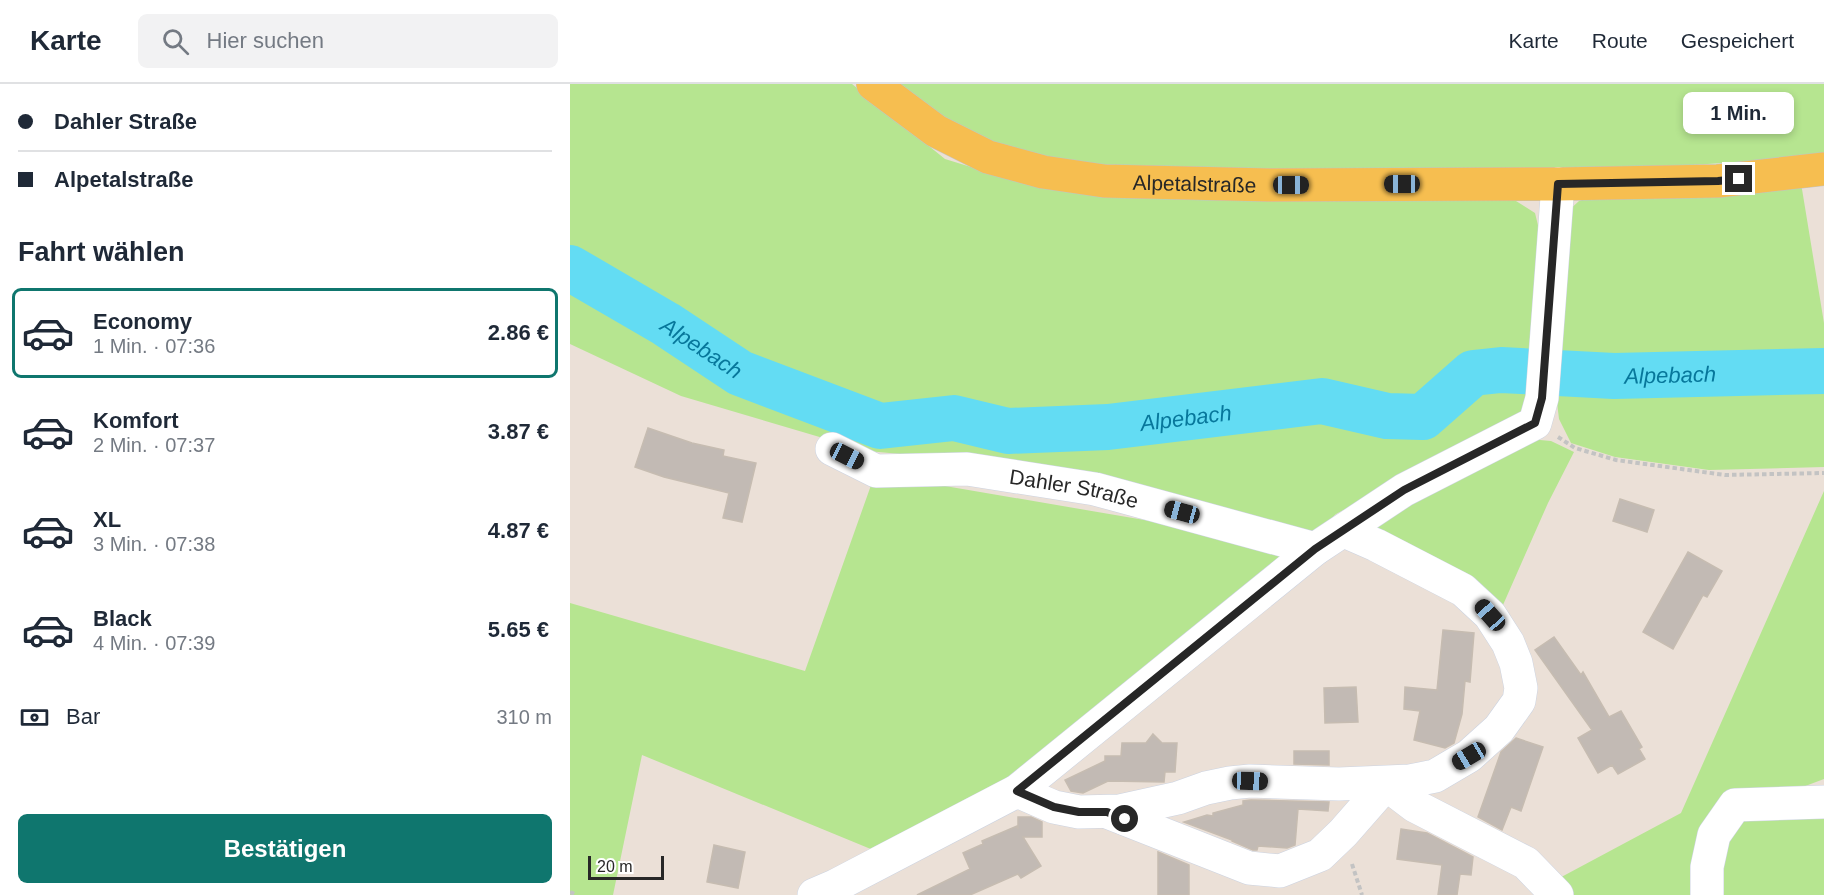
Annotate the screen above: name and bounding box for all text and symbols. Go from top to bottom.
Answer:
search box [138,14,558,68]
text: Karte [30,25,102,56]
icon: search [159,25,192,58]
text: Hier suchen [207,28,324,53]
text: Karte [1509,29,1559,52]
text: Route [1592,29,1648,52]
text: Gespeichert [1681,29,1794,52]
callout: 1 Min. [1684,92,1794,134]
text: 1 Min. [1710,102,1767,124]
text: Dahler Straße [54,109,197,134]
route end [1725,165,1752,192]
text: Alpetalstraße [54,167,193,192]
street label: Alpetalstraße [1132,170,1257,196]
car [1384,175,1420,193]
car [1273,176,1309,194]
text: Fahrt wählen [18,237,185,267]
icon: car [21,306,75,360]
text: Economy [93,309,192,334]
water label: Alpebach [655,311,747,383]
text: 2.86 € [488,320,549,345]
text: 1 Min. · 07:36 [93,335,215,357]
water label: Alpebach [1622,361,1716,388]
water label: Alpebach [1137,400,1233,436]
icon: car [21,405,75,459]
text: Komfort [93,408,179,433]
text: 3.87 € [488,419,549,444]
text: 2 Min. · 07:37 [93,434,215,456]
car [827,440,867,472]
street label: Dahler Straße [1008,464,1141,512]
car [1162,499,1202,525]
icon: car [21,504,75,558]
text: XL [93,507,121,532]
text: 4.87 € [488,518,549,543]
text: 3 Min. · 07:38 [93,533,215,555]
car [1471,596,1509,634]
icon: car [21,603,75,657]
text: Black [93,606,152,631]
text: 5.65 € [488,617,549,642]
text: 4 Min. · 07:39 [93,632,215,654]
icon: cash [18,701,51,734]
text: Bar [66,704,100,729]
text: 310 m [496,706,552,728]
car [1449,739,1489,773]
car [1232,771,1268,791]
route start [1111,805,1138,832]
button: Bestätigen [18,814,552,883]
scale bar [588,853,664,880]
text: 20 m [597,858,633,875]

